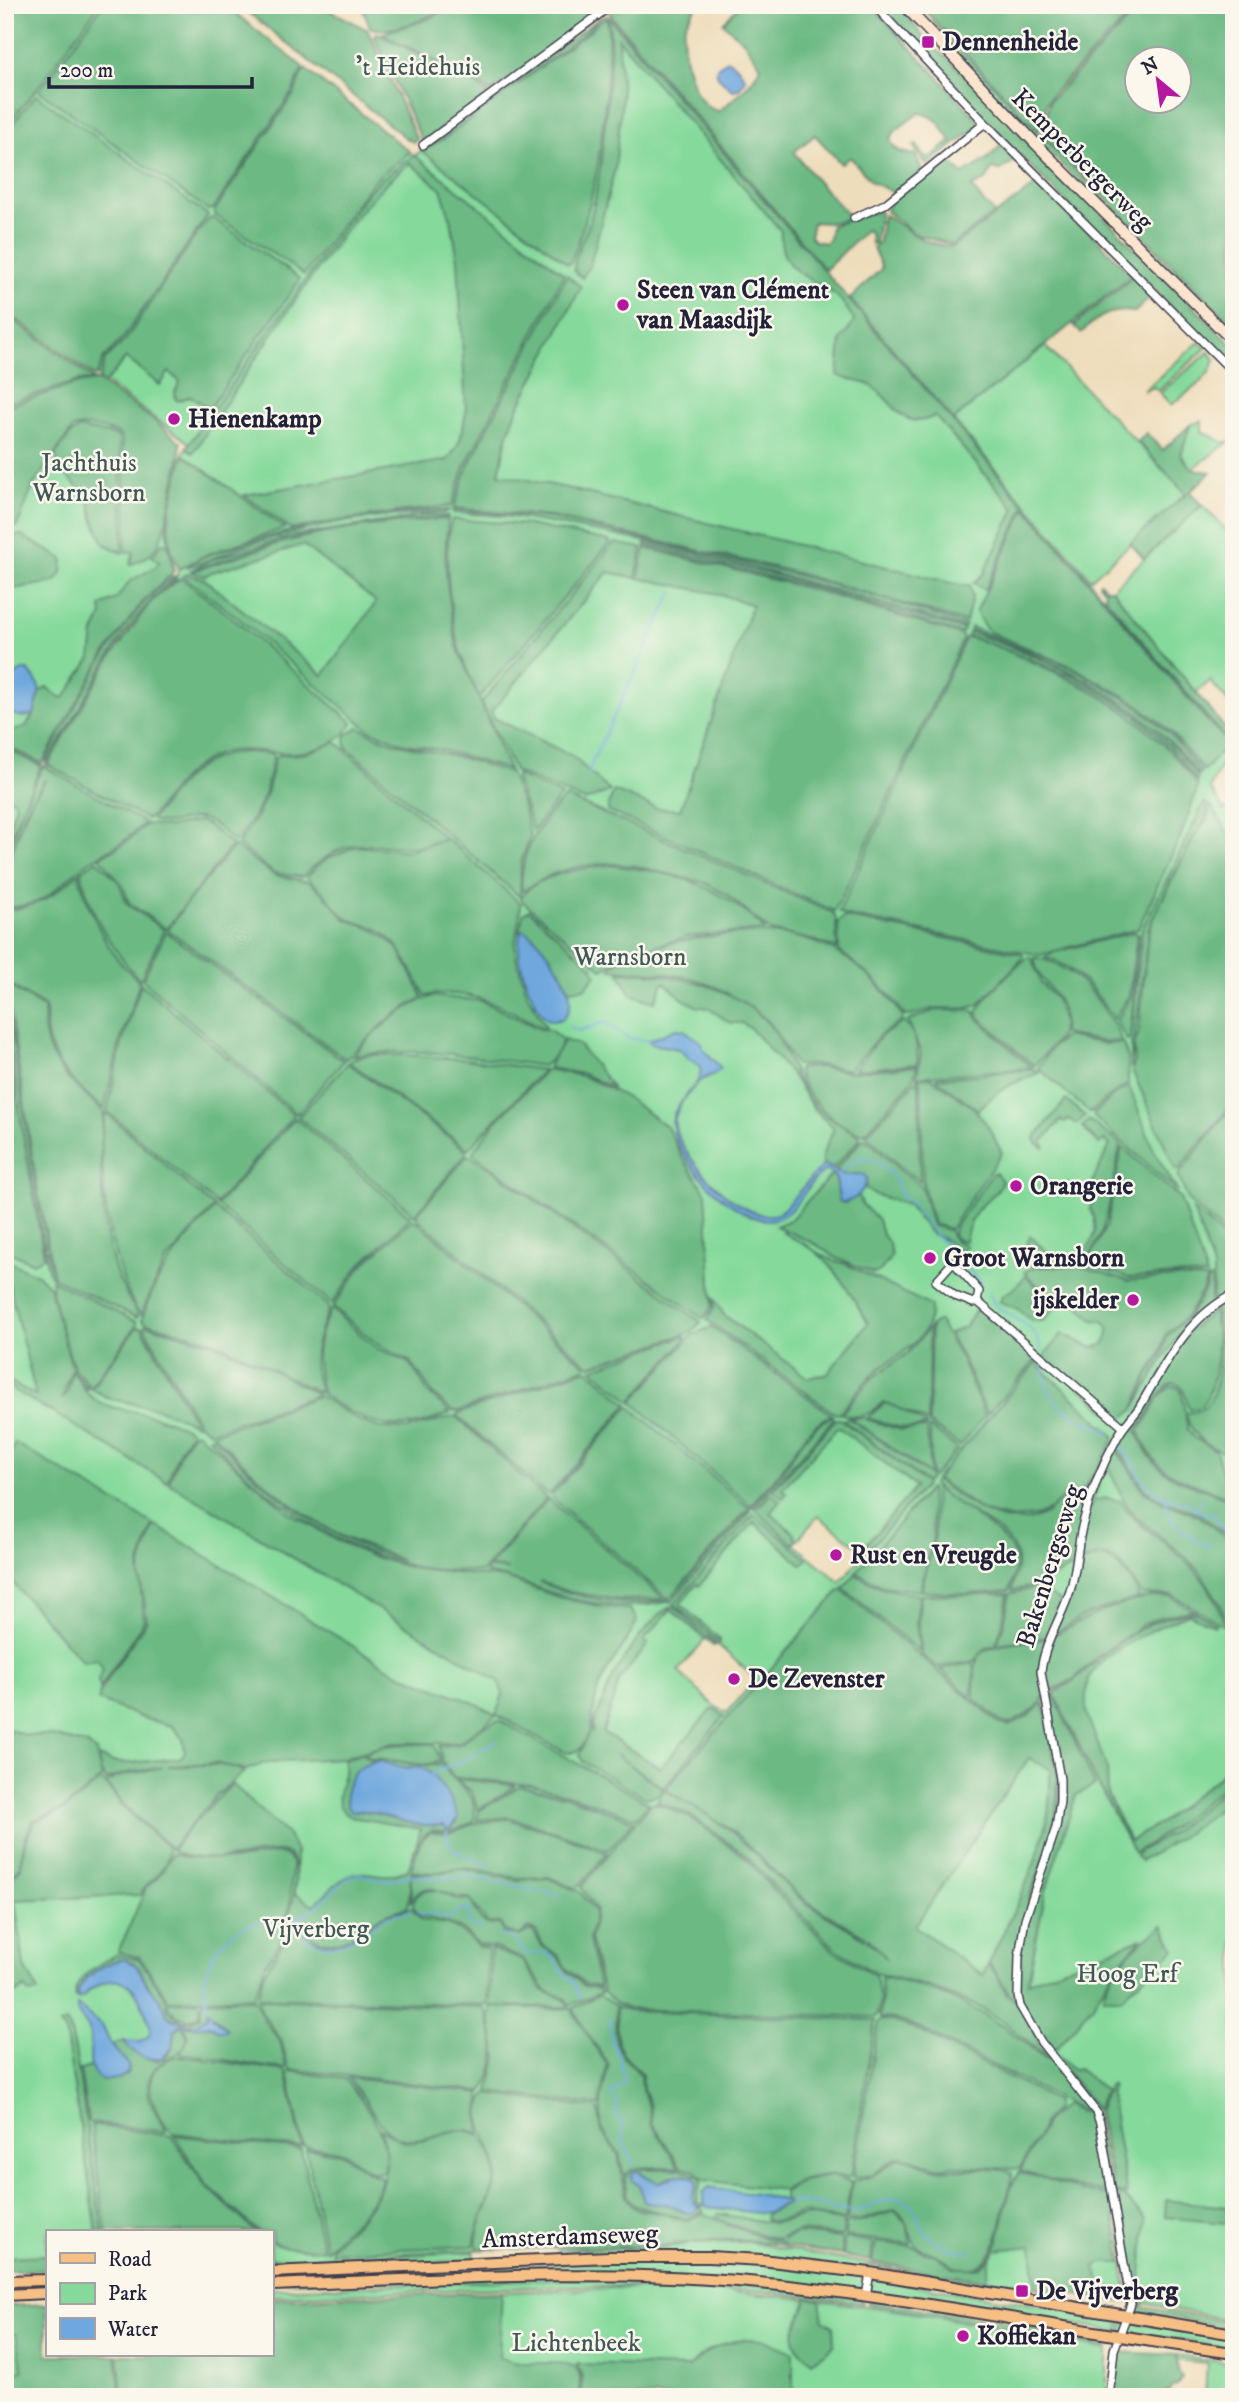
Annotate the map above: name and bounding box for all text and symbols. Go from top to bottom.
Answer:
place label: Dennenheide [942,26,1079,59]
marker: Dennenheide [920,34,936,50]
scale bar [49,46,252,90]
north arrow [1124,46,1194,116]
park label: 't Heidehuis [356,51,480,84]
text: N [1138,52,1163,80]
text: 200 m [60,58,113,84]
street label: Kemperbergerweg [1004,82,1160,238]
place label: Steen van Clément van Maasdijk [636,274,830,337]
marker: Steen van Clément van Maasdijk [615,297,631,313]
place label: Hienenkamp [188,403,322,436]
marker: Hienenkamp [166,411,182,427]
park label: Jachthuis Warnsborn [31,447,146,510]
park label: Warnsborn [572,941,687,974]
place label: Orangerie [1030,1170,1134,1203]
marker: Orangerie [1008,1178,1024,1194]
place label: Groot Warnsborn [944,1242,1125,1275]
marker: Groot Warnsborn [922,1250,938,1266]
place label: ijskelder [1033,1284,1119,1317]
marker: ijskelder [1125,1292,1141,1308]
street label: Bakenbergseweg [1009,1480,1091,1652]
place label: Rust en Vreugde [850,1539,1017,1572]
marker: Rust en Vreugde [828,1547,844,1563]
place label: De Zevenster [748,1663,885,1696]
marker: De Zevenster [726,1671,742,1687]
park label: Vijverberg [262,1913,369,1946]
park label: Hoog Erf [1076,1958,1181,1991]
street label: Amsterdamseweg [481,2217,659,2257]
legend [46,2230,273,2356]
text: Road [108,2247,152,2273]
place label: De Vijverberg [1036,2275,1179,2308]
text: Park [108,2281,148,2307]
marker: De Vijverberg [1014,2283,1030,2299]
text: Water [107,2317,158,2343]
place label: Koffiekan [977,2320,1077,2353]
park label: Lichtenbeek [511,2327,641,2360]
marker: Koffiekan [955,2328,971,2344]

